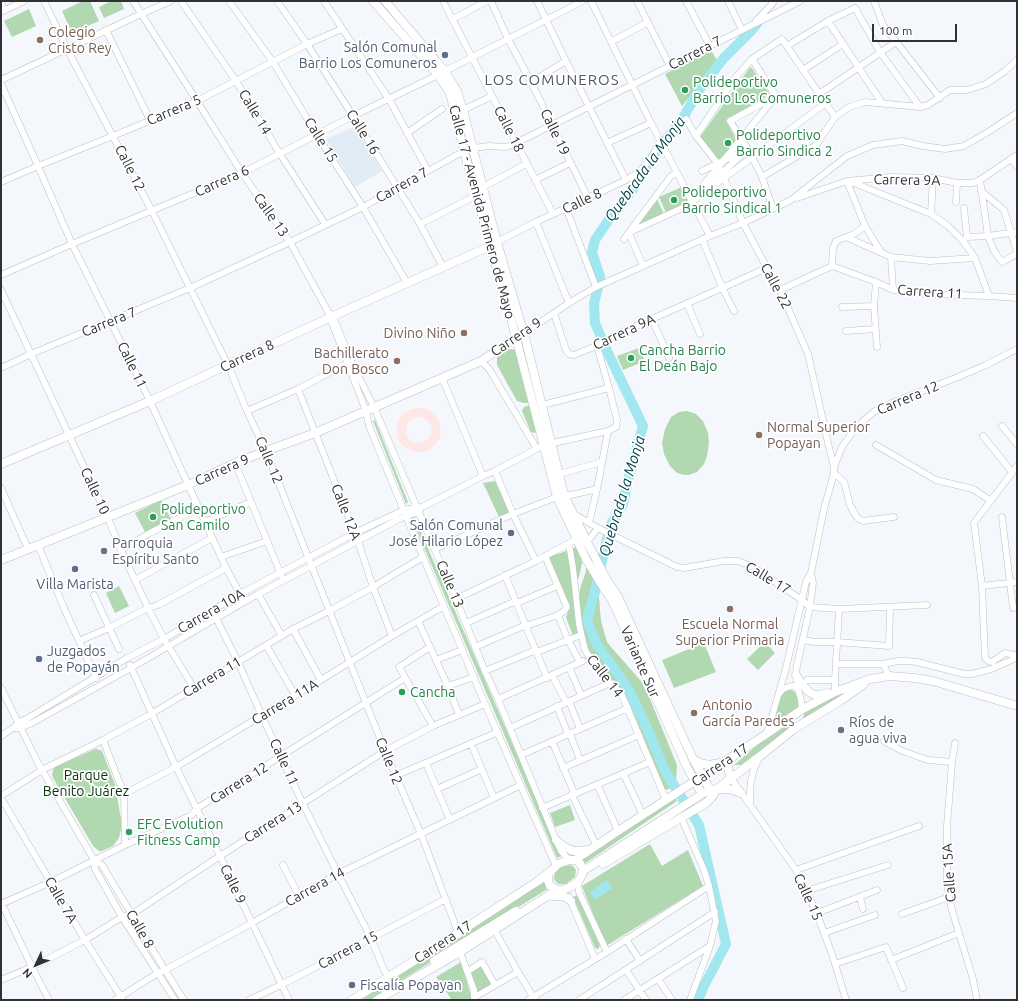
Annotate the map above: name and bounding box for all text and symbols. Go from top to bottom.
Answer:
scale bar [874,16,959,42]
place label: Colegio Cristo Rey [48,24,111,56]
text: 100 m [879,24,912,37]
street label: Carrera 7 [665,32,725,74]
marker: Colegio Cristo Rey [35,35,45,45]
place label: Salón Comunal Barrio Los Comuneros [299,39,437,72]
marker: Salón Comunal Barrio Los Comuneros [440,50,450,60]
district label: LOS COMUNEROS [485,71,619,89]
place label: Polideportivo Barrio Los Comuneros [693,74,831,106]
marker: Polideportivo Barrio Los Comuneros [680,85,690,95]
street label: Calle 14 [235,86,275,138]
street label: Carrera 5 [144,91,204,129]
street label: Calle 17 - Avenida Primero de Mayo [445,103,519,321]
street label: Calle 18 [490,103,528,155]
street label: Calle 16 [343,106,383,158]
street label: Calle 19 [537,106,573,158]
water label: Quebrada la Monja [601,113,689,225]
street label: Calle 15 [301,114,341,166]
place label: Polideportivo Barrio Sindica 2 [736,127,833,160]
marker: Polideportivo Barrio Sindica 2 [723,138,733,148]
street label: Calle 12 [111,142,149,194]
street label: Carrera 6 [192,162,252,200]
street label: Carrera 7 [373,164,431,206]
street label: Carrera 9A [873,171,941,189]
place label: Polideportivo Barrio Sindical 1 [682,184,782,216]
street label: Calle 8 [559,185,605,217]
street label: Calle 13 [250,190,292,240]
marker: Polideportivo Barrio Sindical 1 [669,195,679,205]
street label: Calle 22 [757,260,795,312]
street label: Carrera 11 [897,281,963,303]
street label: Carrera 7 [79,303,139,341]
street label: Carrera 9A [590,310,658,354]
street label: Carrera 9 [487,314,545,360]
place label: Divino Niño [384,325,456,341]
marker: Divino Niño [459,328,469,338]
street label: Carrera 8 [217,336,277,376]
street label: Calle 11 [114,339,150,391]
place label: Cancha Barrio El Deán Bajo [639,342,726,374]
place label: Bachillerato Don Bosco [314,345,389,378]
marker: Cancha Barrio El Deán Bajo [626,353,636,363]
marker: Bachillerato Don Bosco [392,356,402,366]
street label: Carrera 12 [875,377,941,419]
place label: Normal Superior Popayan [767,419,870,452]
marker: Normal Superior Popayan [754,430,764,440]
water label: Quebrada la Monja [595,433,649,559]
street label: Calle 12 [252,434,286,486]
street label: Carrera 9 [192,451,252,489]
street label: Calle 10 [77,465,113,517]
street label: Calle 12A [328,481,364,543]
place label: Polideportivo San Camilo [161,501,246,534]
marker: Polideportivo San Camilo [148,512,158,522]
place label: Salón Comunal José Hilario López [389,517,503,550]
marker: Salón Comunal José Hilario López [506,528,516,538]
place label: Parroquia Espíritu Santo [112,535,199,568]
marker: Parroquia Espíritu Santo [99,546,109,556]
street label: Calle 13 [433,558,467,610]
street label: Calle 17 [742,558,794,598]
marker: Villa Marista [70,564,80,574]
place label: Villa Marista [36,576,114,592]
street label: Carrera 10A [174,585,248,637]
marker: Escuela Normal Superior Primaria [725,604,735,614]
place label: Escuela Normal Superior Primaria [676,616,784,648]
street label: Variante Sur [617,624,663,700]
place label: Juzgados de Popayán [47,643,120,676]
street label: Calle 14 [583,651,627,701]
street label: Carrera 11 [180,653,244,701]
marker: Juzgados de Popayán [34,654,44,664]
street label: Carrera 11A [249,676,321,728]
place label: Cancha [410,684,455,700]
marker: Cancha [397,687,407,697]
place label: Antonio García Paredes [702,697,795,730]
marker: Antonio García Paredes [689,708,699,718]
place label: Ríos de agua viva [849,714,907,746]
marker: Ríos de agua viva [836,725,846,735]
street label: Calle 12 [372,735,406,787]
street label: Calle 11 [266,736,302,788]
street label: Carrera 17 [688,740,752,790]
street label: Carrera 12 [207,758,271,808]
park label: Parque Benito Juárez [43,767,129,800]
street label: Carrera 13 [241,797,305,847]
place label: EFC Evolution Fitness Camp [137,816,223,848]
marker: EFC Evolution Fitness Camp [124,827,134,837]
street label: Calle 15A [939,843,959,903]
street label: Calle 9 [216,861,250,907]
street label: Carrera 14 [282,864,348,910]
street label: Calle 15 [790,871,826,923]
street label: Calle 7A [41,874,81,926]
street label: Calle 8 [122,907,158,951]
street label: Carrera 17 [411,917,475,967]
street label: Carrera 15 [315,927,381,973]
north arrow [16,945,56,985]
text: N [20,966,35,980]
place label: Fiscalía Popayan [360,977,462,993]
marker: Fiscalía Popayan [347,980,357,990]

